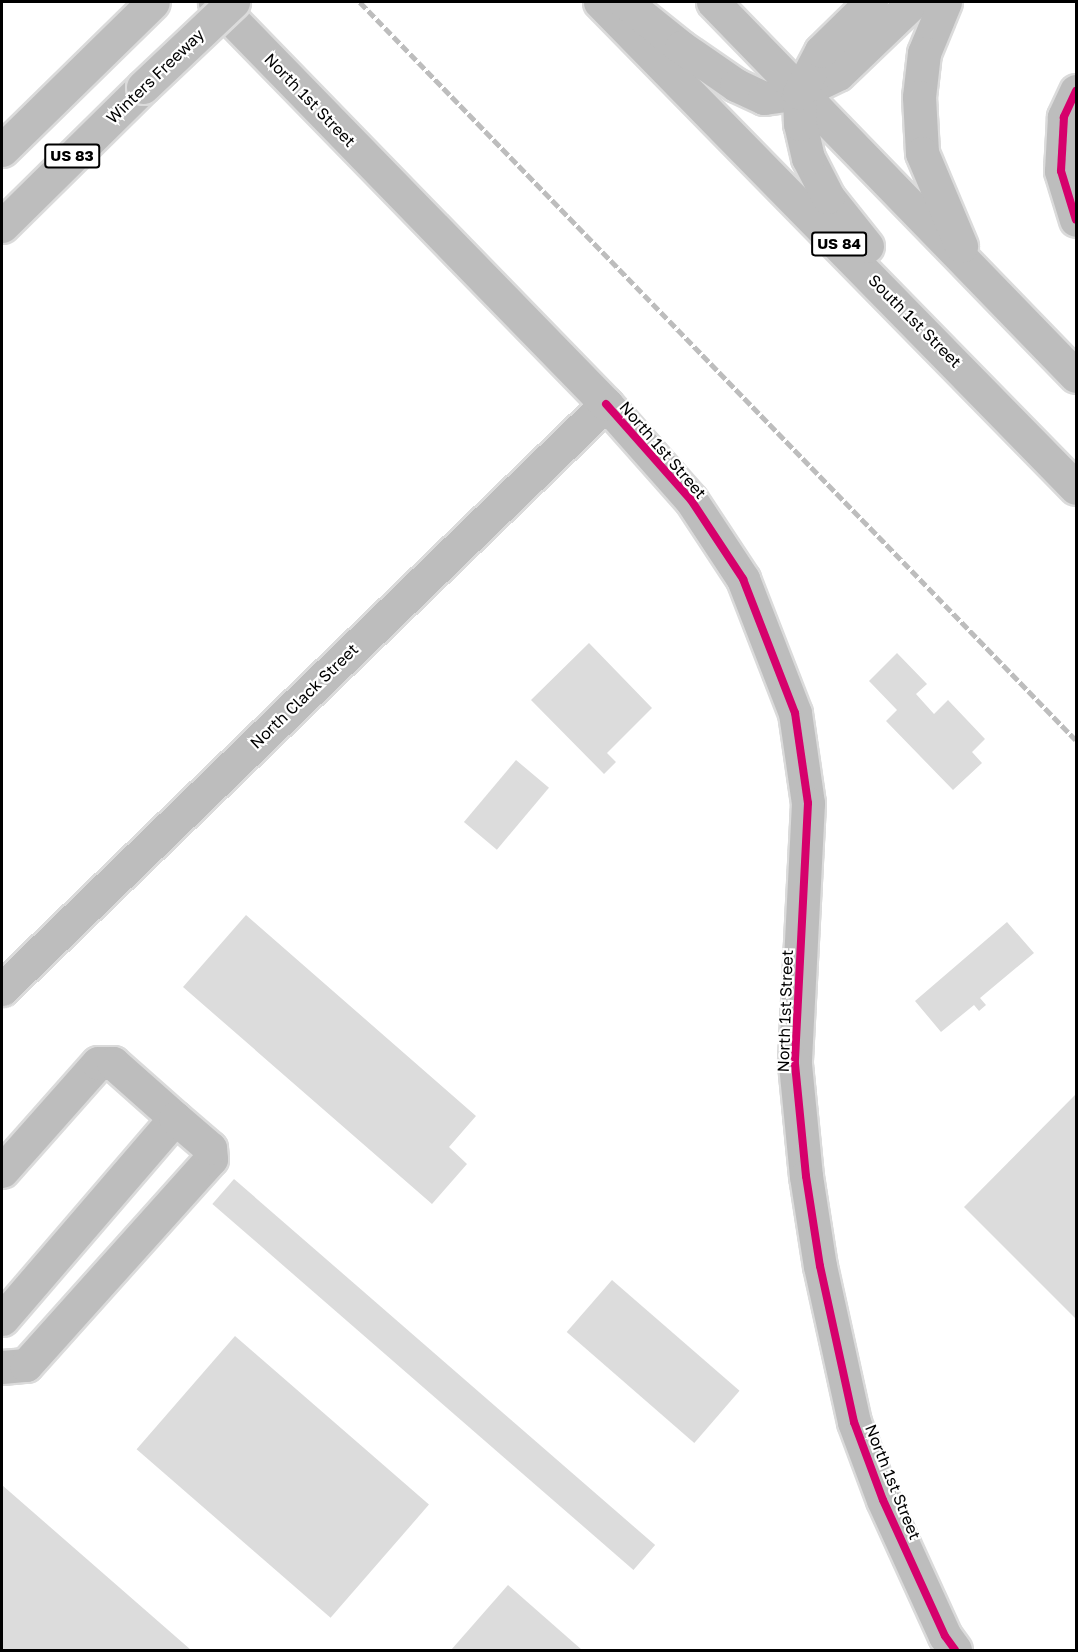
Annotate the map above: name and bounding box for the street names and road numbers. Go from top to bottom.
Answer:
street label: Winters Freeway [102,25,208,127]
street label: North 1st Street [261,49,359,151]
road number: US 83 [44,144,100,168]
road number: US 84 [810,232,868,256]
street label: South 1st Street [864,270,966,372]
street label: North 1st Street [616,397,710,503]
street label: North Clack Street [246,640,362,752]
street label: North 1st Street [773,949,797,1073]
street label: North 1st Street [861,1422,925,1542]

